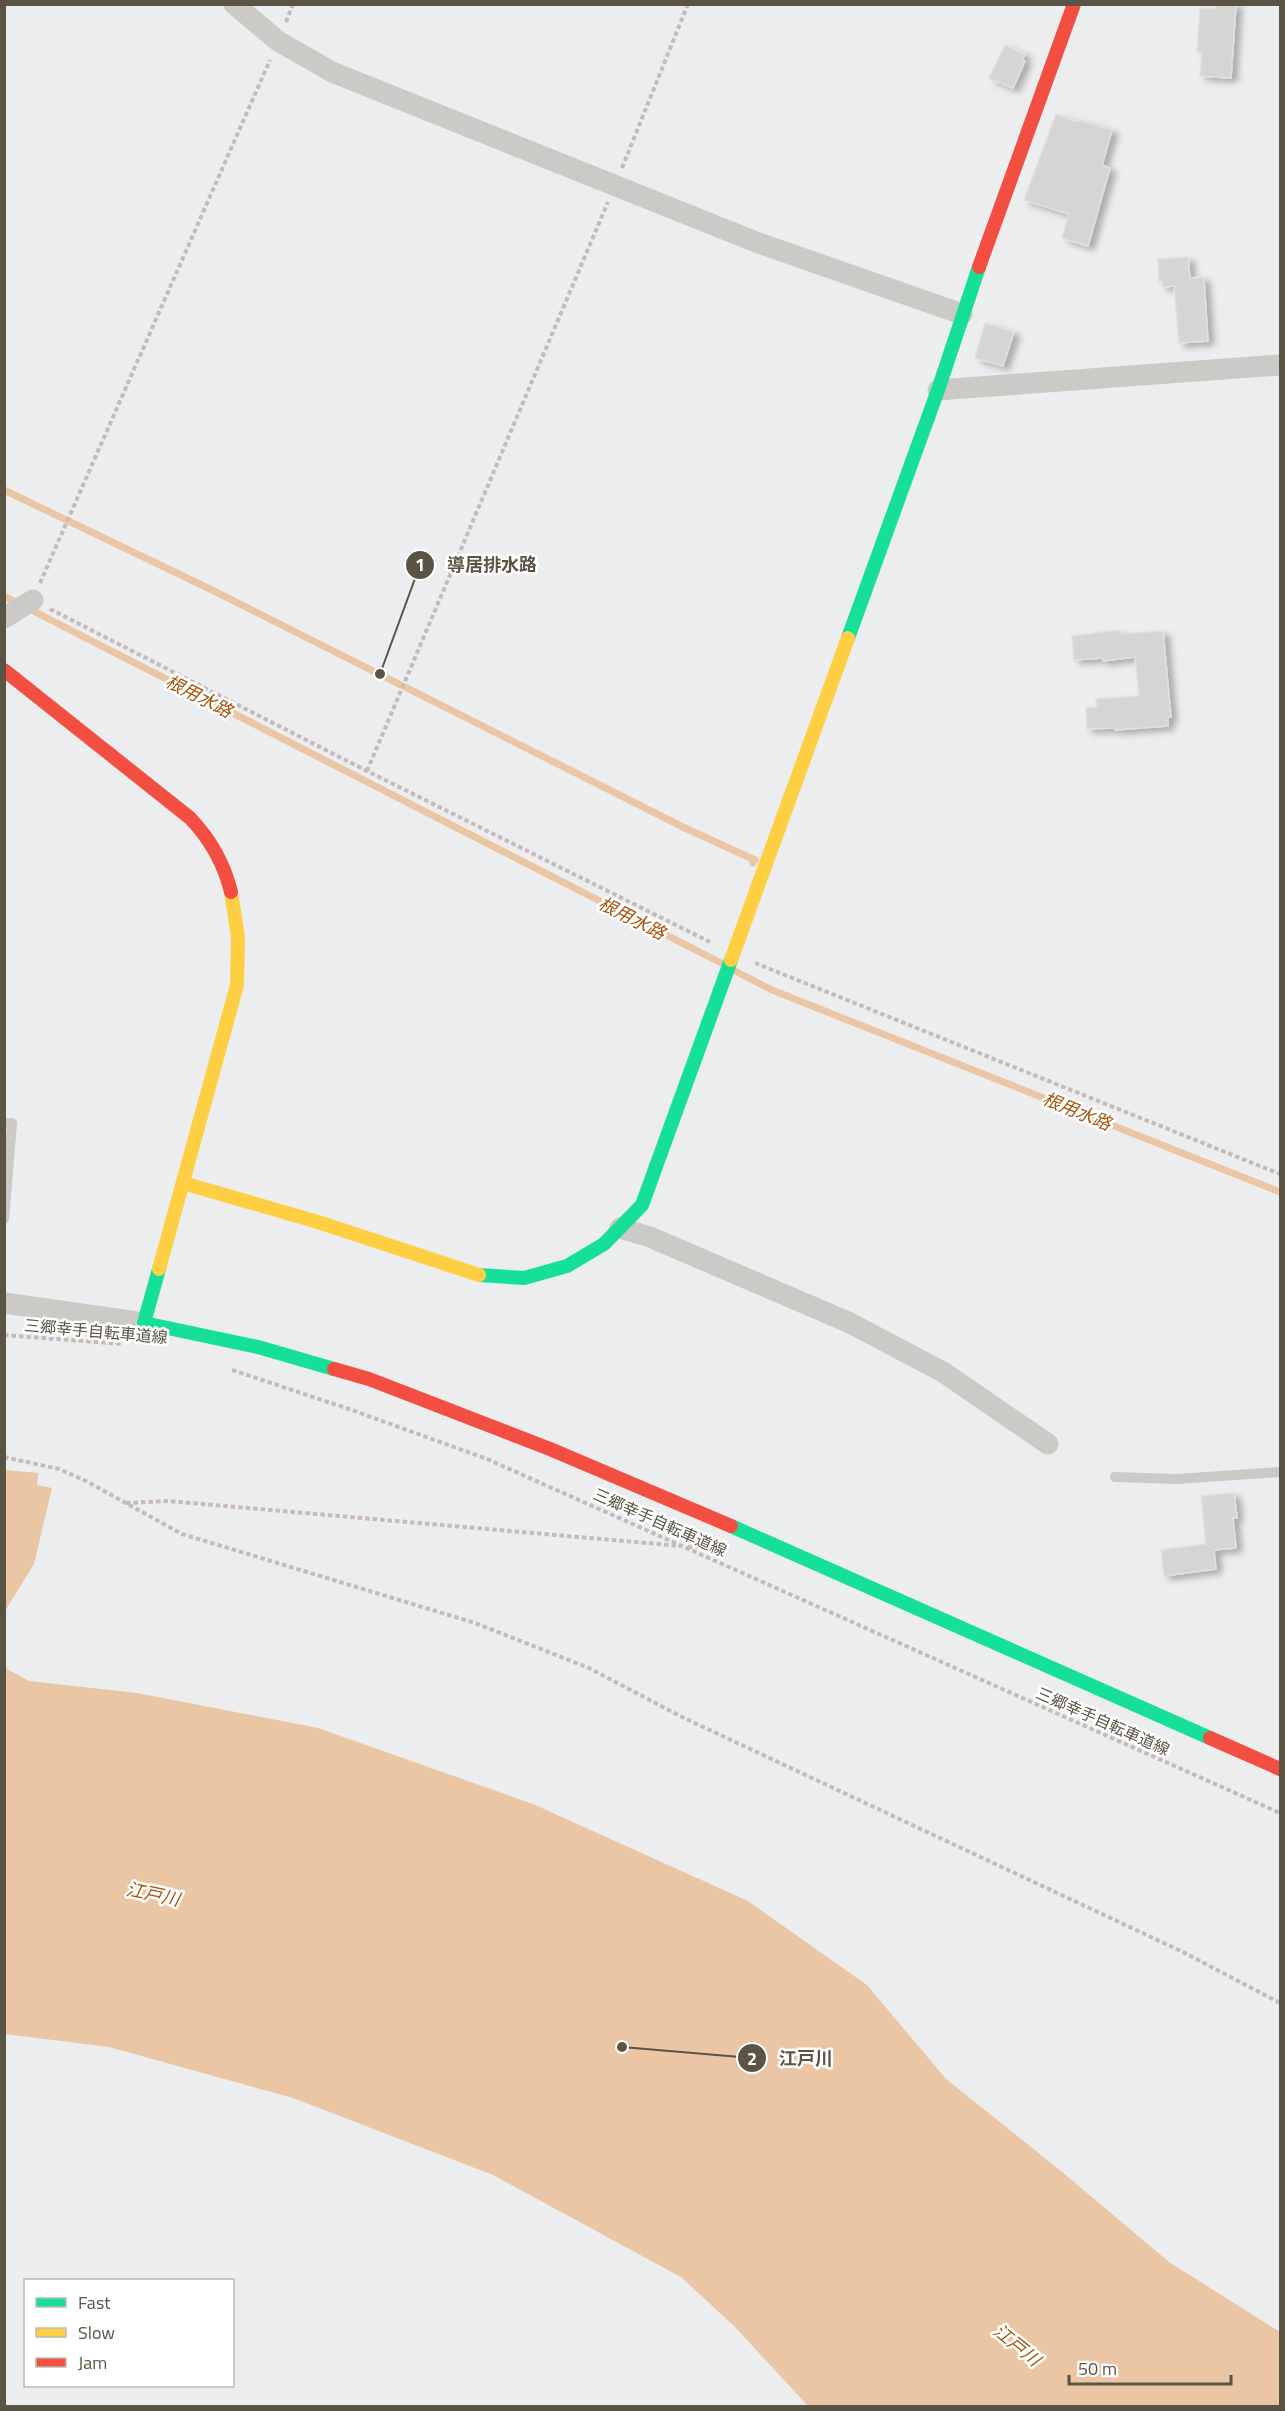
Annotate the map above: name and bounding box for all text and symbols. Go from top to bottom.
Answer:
callout: 導居排水路 [405,547,549,583]
text: 1 [415,551,425,578]
text: 導居排水路 [447,551,537,578]
water label: 根用水路 [161,668,239,725]
water label: 根用水路 [594,890,672,947]
water label: 根用水路 [1039,1085,1117,1138]
street label: 三郷幸手自転車道線 [23,1313,169,1349]
street label: 三郷幸手自転車道線 [589,1482,731,1562]
street label: 三郷幸手自転車道線 [1032,1681,1174,1761]
water label: 江戸川 [124,1875,184,1913]
callout: 江戸川 [737,2040,845,2076]
text: 2 [747,2045,757,2072]
text: 江戸川 [779,2045,833,2072]
legend [24,2279,234,2387]
text: Fast [78,2289,111,2316]
water label: 江戸川 [988,2318,1048,2374]
text: Slow [78,2319,115,2346]
scale bar [1069,2348,1231,2386]
text: Jam [78,2349,107,2376]
text: 50 m [1078,2355,1117,2382]

